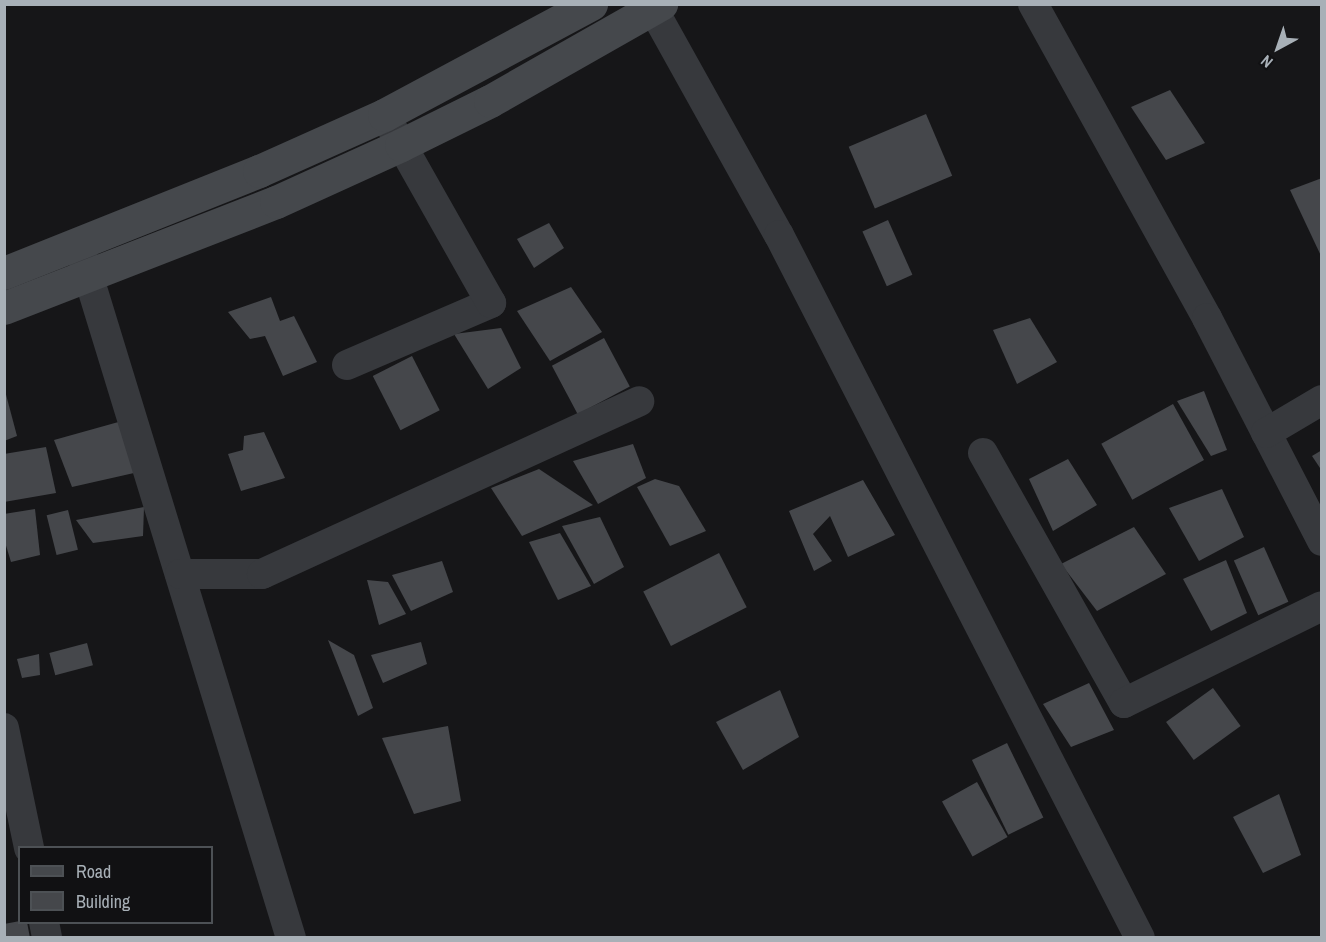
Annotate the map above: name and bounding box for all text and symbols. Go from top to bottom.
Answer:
north arrow [1248,18,1308,78]
text: N [1256,50,1277,73]
legend [18,846,213,924]
text: Road [76,859,111,884]
text: Building [76,889,130,914]

